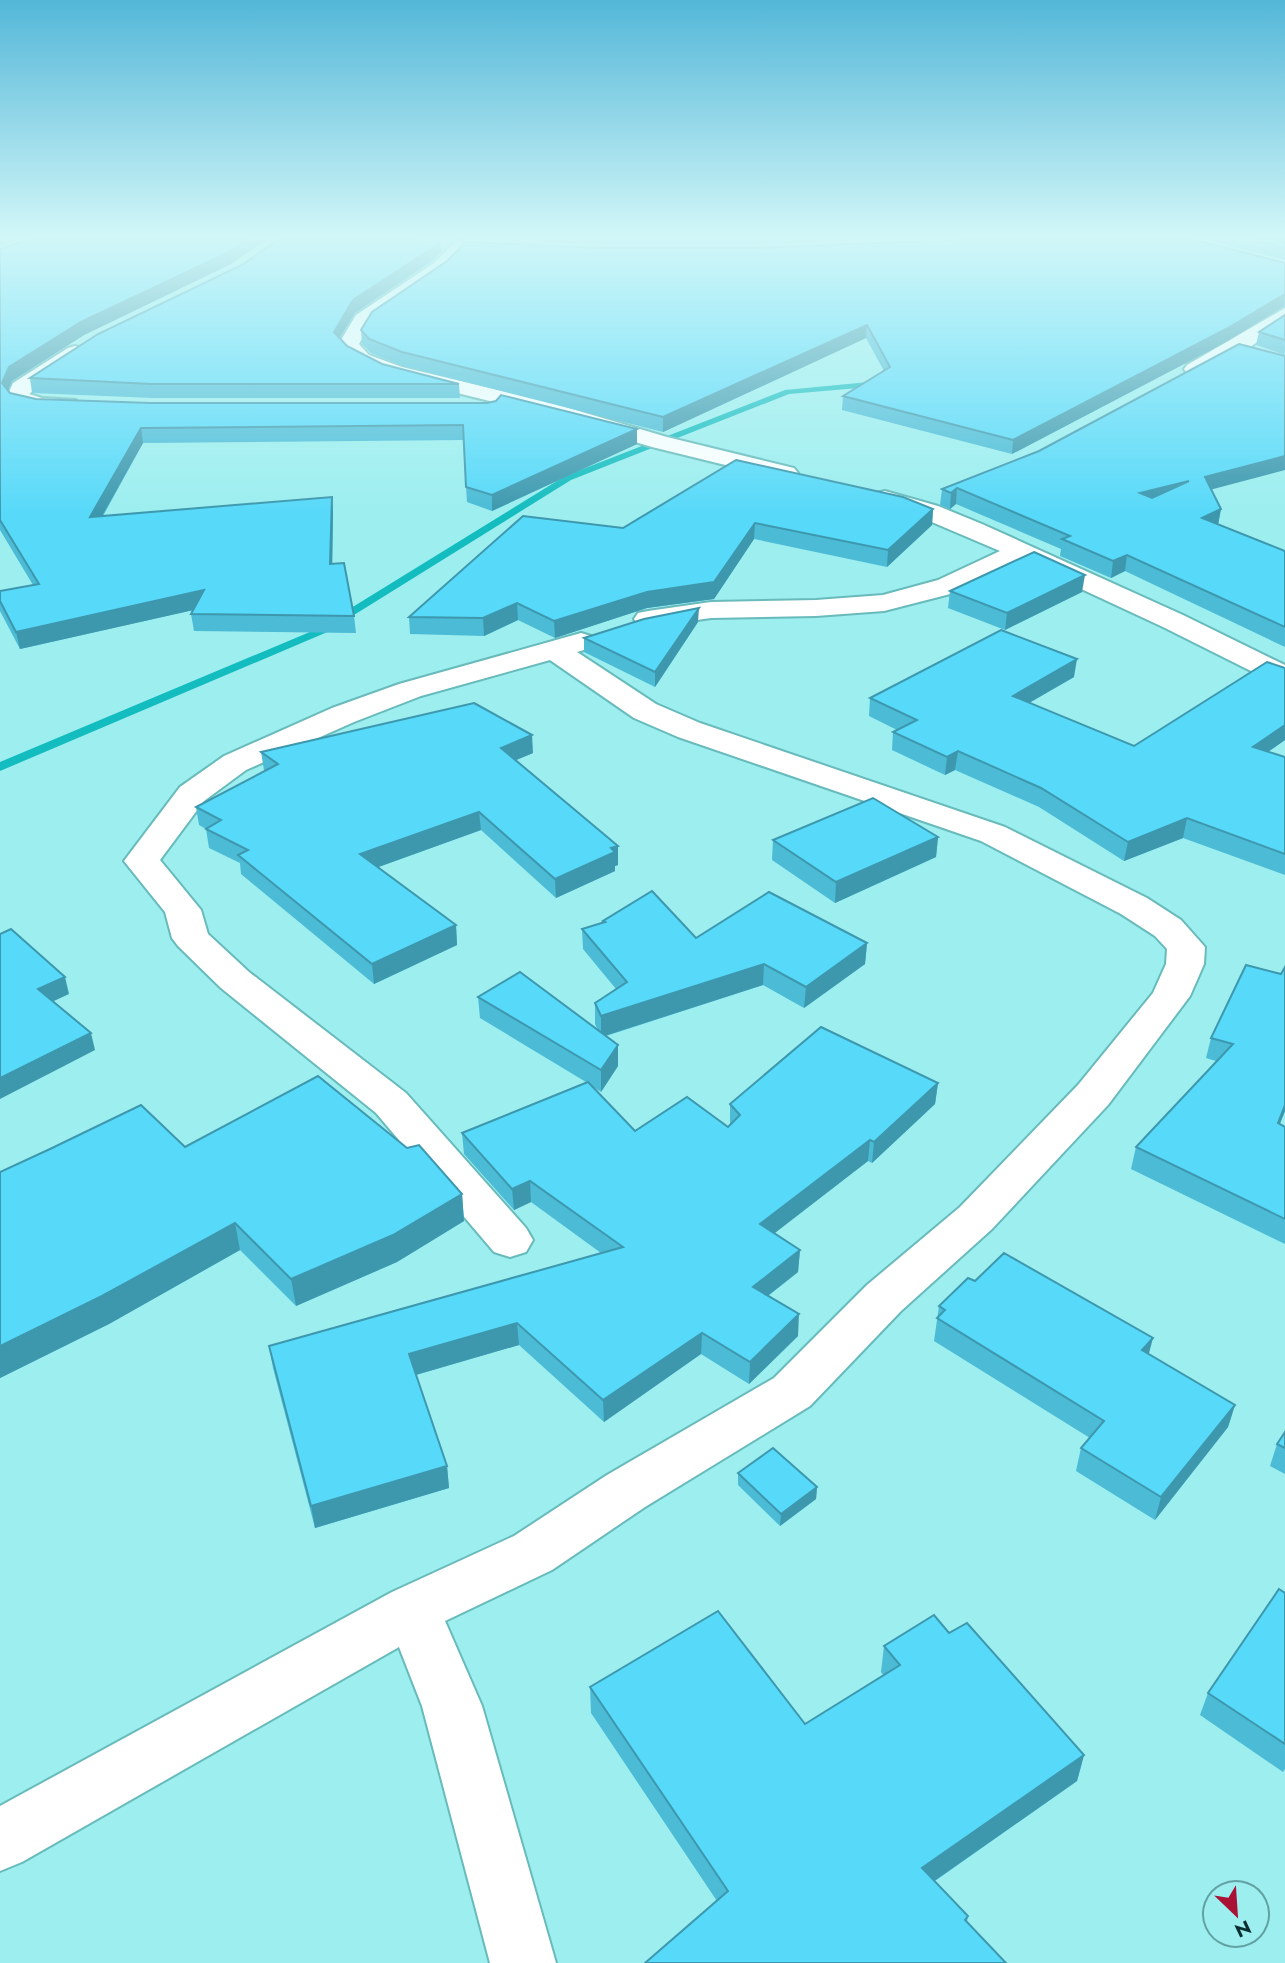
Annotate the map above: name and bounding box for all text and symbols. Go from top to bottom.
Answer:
north arrow [1201,1879,1271,1949]
text: N [1230,1914,1256,1944]

